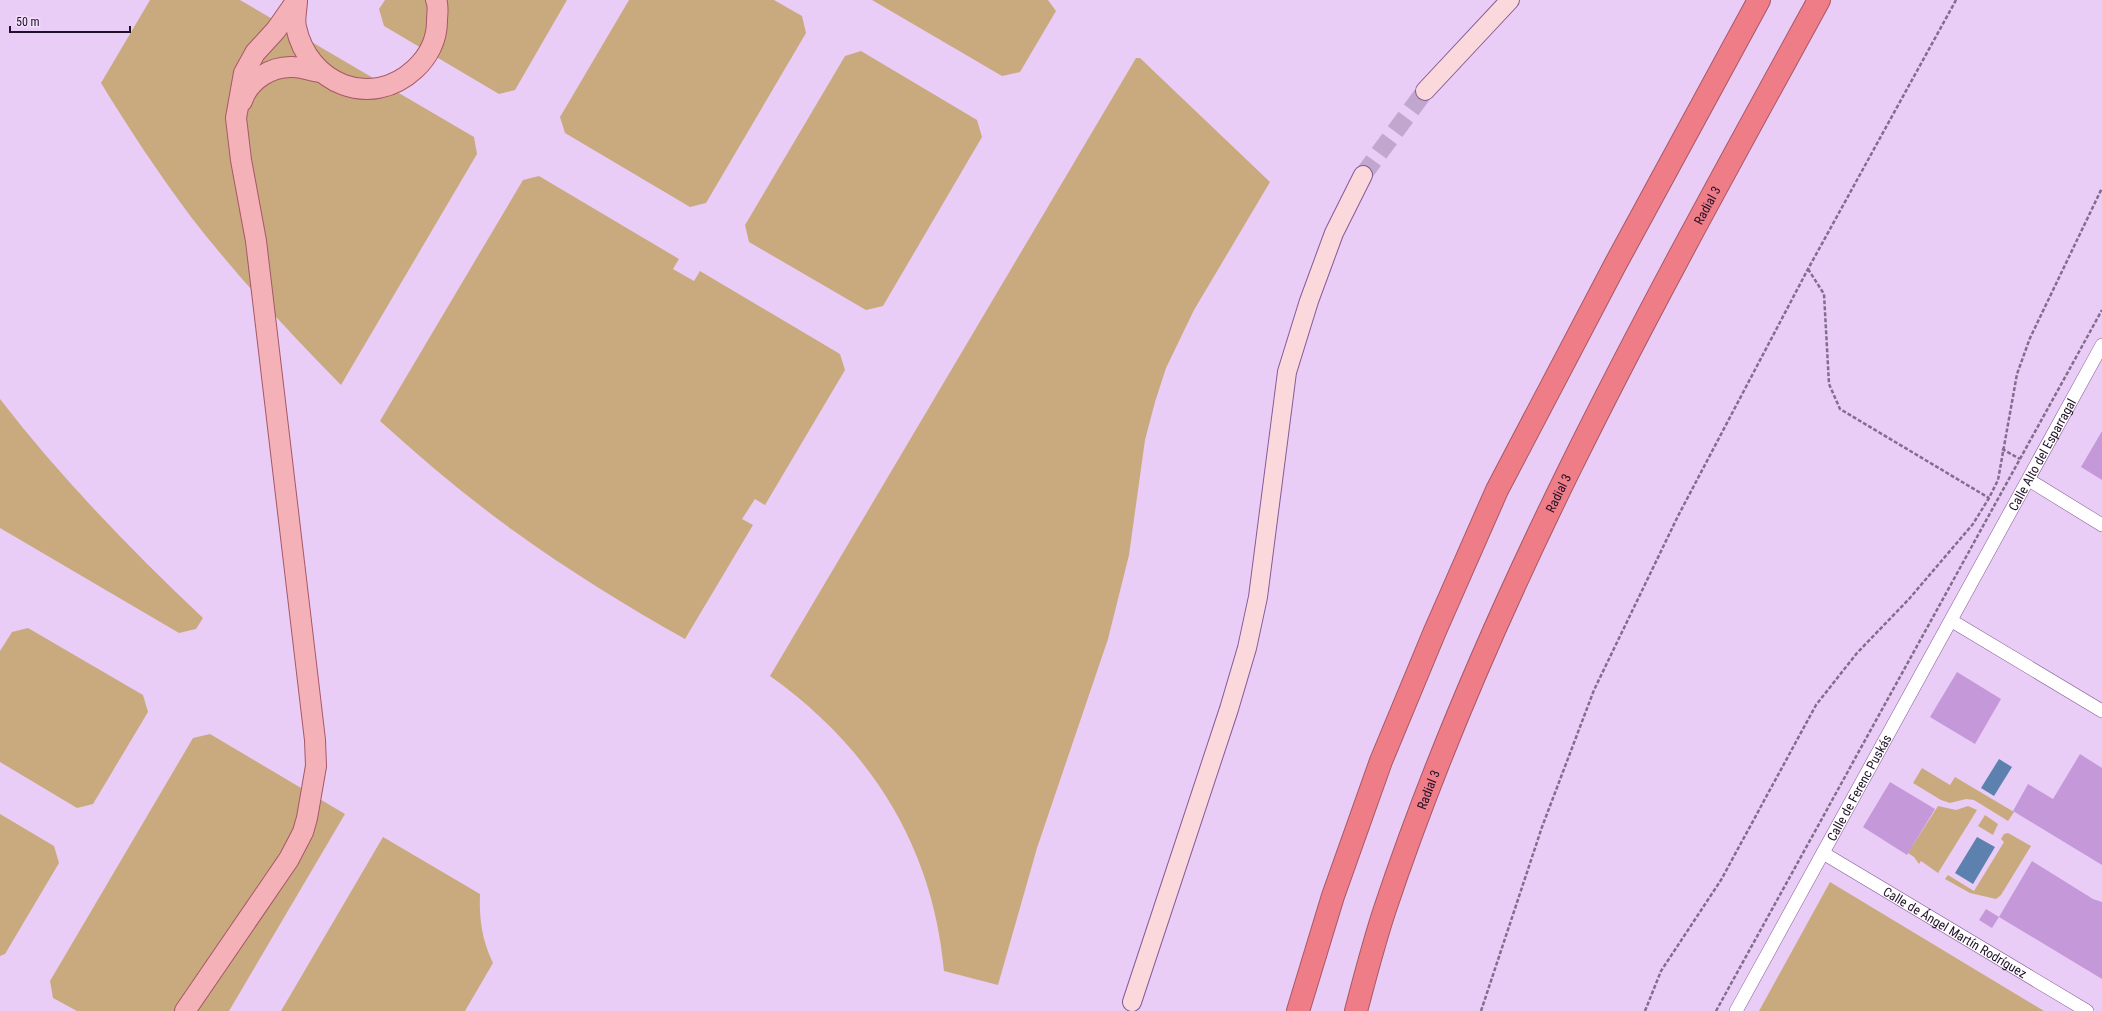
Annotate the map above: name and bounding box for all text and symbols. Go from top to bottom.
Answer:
scale bar [10,8,130,34]
text: 50 m [16,15,40,29]
street label: Radial 3 [1691,184,1724,227]
street label: Calle Alto del Esparragal [2005,396,2079,513]
street label: Radial 3 [1543,471,1574,515]
street label: Calle de Ferenc Puskás [1824,732,1895,844]
street label: Radial 3 [1414,768,1443,812]
street label: Calle de Ángel Martín Rodríguez [1880,884,2030,981]

